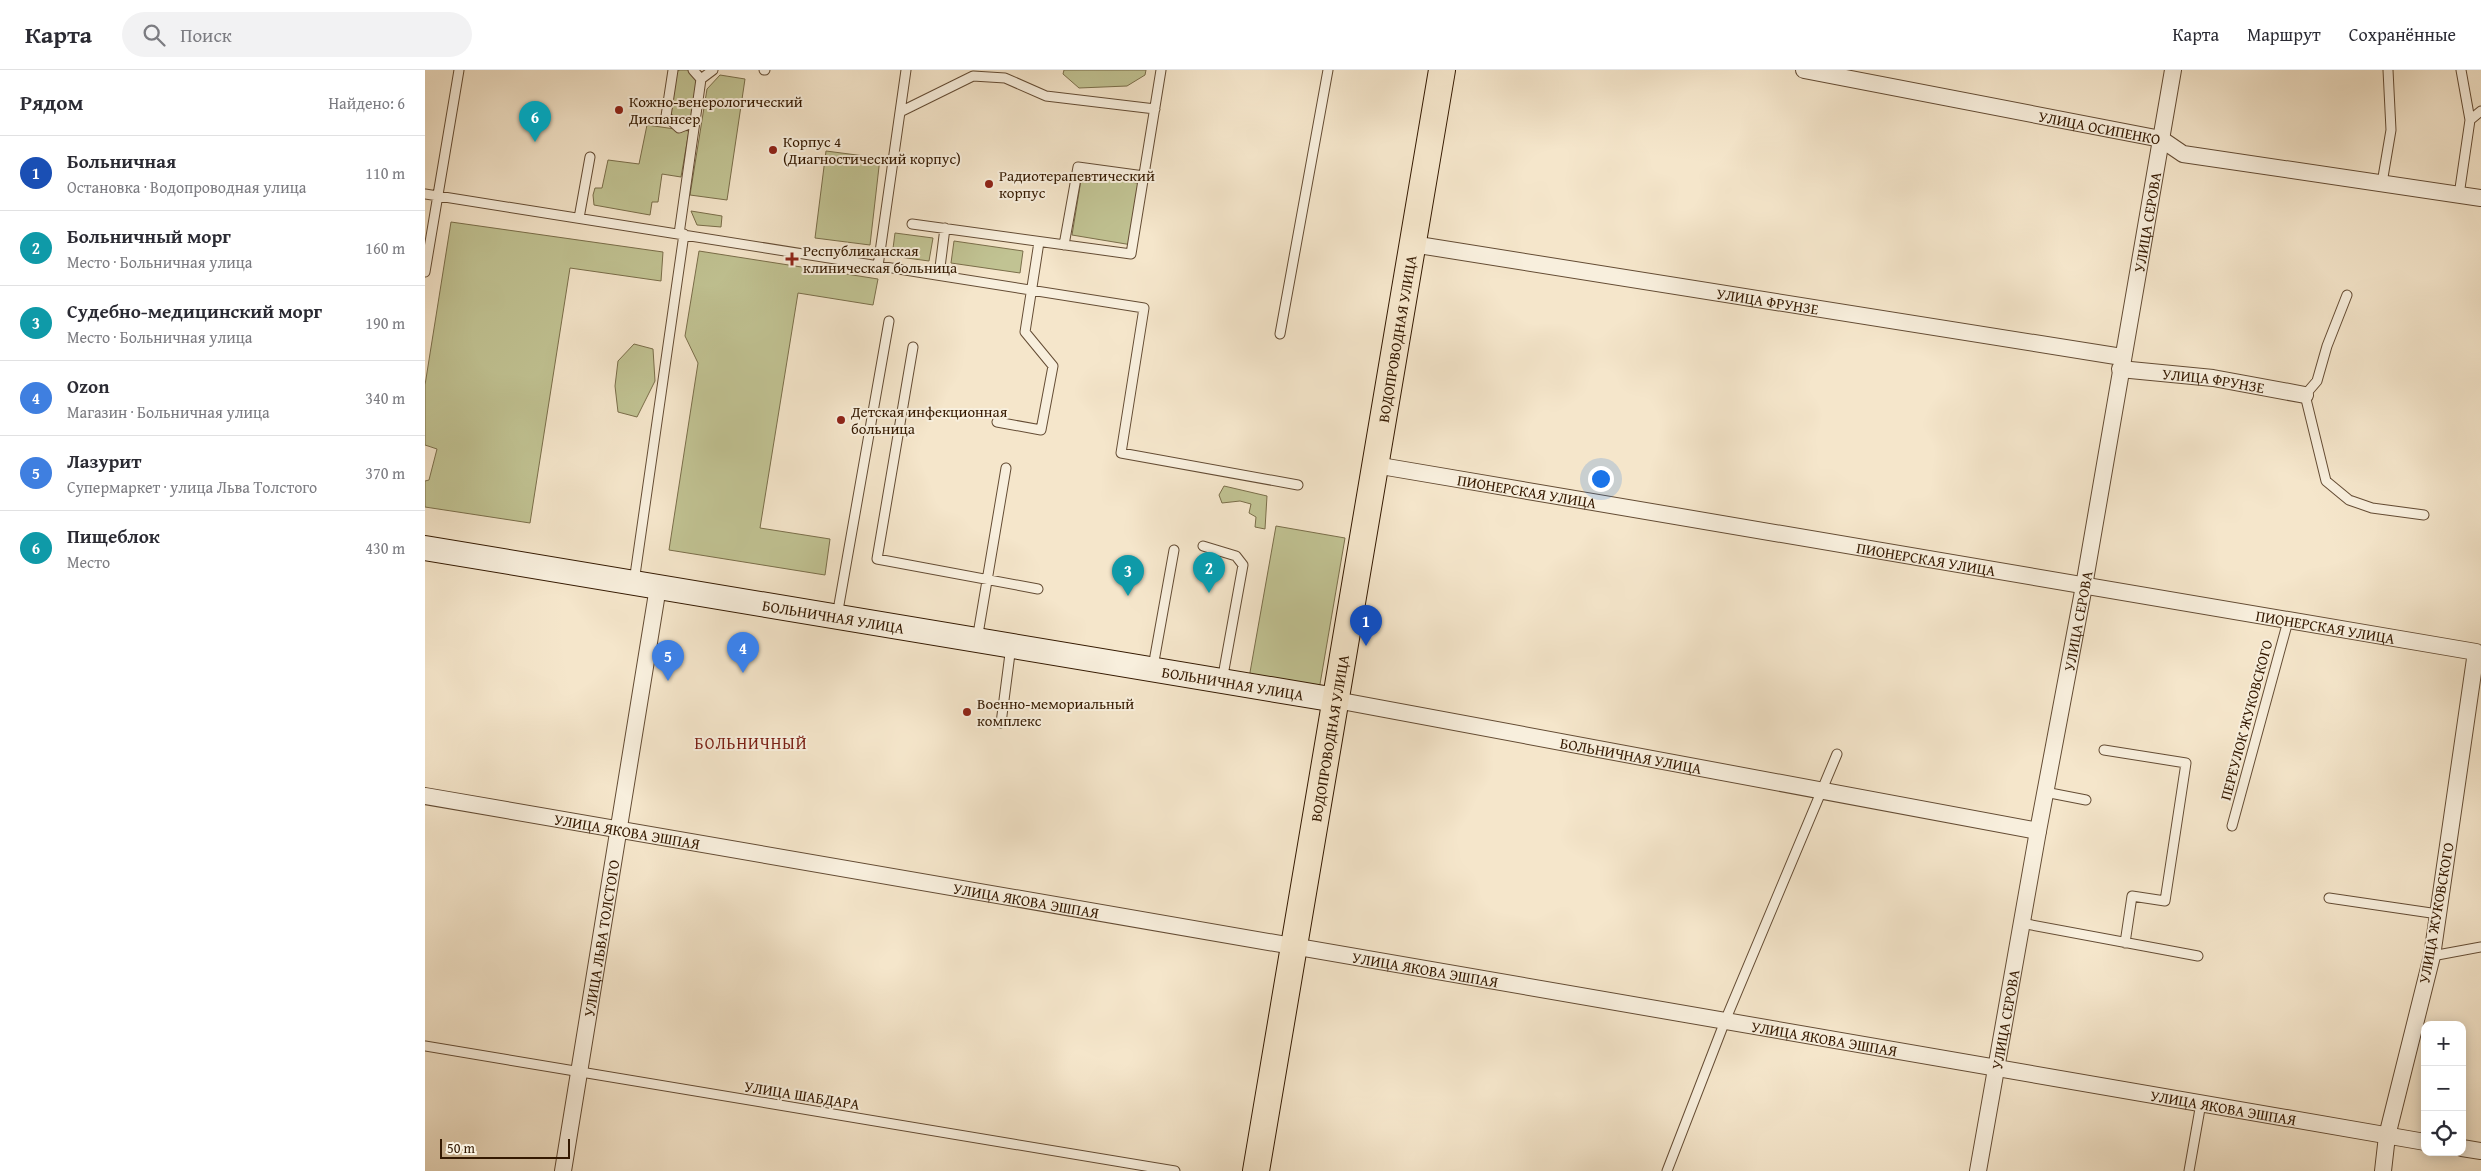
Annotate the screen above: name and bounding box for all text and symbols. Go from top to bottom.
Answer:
search box [122,12,472,57]
text: Карта [25,17,92,52]
icon: search [140,21,168,49]
text: Поиск [180,21,232,49]
text: Карта [2173,21,2219,48]
text: Маршрут [2247,21,2321,48]
text: Сохранённые [2349,21,2456,48]
text: Рядом [20,87,83,118]
text: Найдено: 6 [328,91,405,115]
place label: Кожно-венерологический Диспансер [628,91,803,129]
pin: 6 [519,101,551,142]
marker: Кожно-венерологический Диспансер [613,104,625,116]
street label: УЛИЦА ОСИПЕНКО [2037,105,2162,149]
place label: Корпус 4 (Диагностический корпус) [783,131,961,169]
marker: Корпус 4 (Диагностический корпус) [767,144,779,156]
text: Больничная [67,147,176,175]
text: 1 [32,161,40,185]
text: 110 m [365,161,405,185]
place label: Радиотерапевтический корпус [999,165,1155,203]
street label: УЛИЦА СЕРОВА [2128,170,2166,274]
text: Остановка · Водопроводная улица [67,175,306,199]
marker: Радиотерапевтический корпус [983,178,995,190]
text: Больничный морг [67,222,231,250]
text: 2 [32,236,40,260]
text: 160 m [365,236,405,260]
place label: Республиканская клиническая больница [803,240,958,278]
text: Место · Больничная улица [67,250,252,274]
marker: Республиканская клиническая больница [785,252,799,266]
street label: ВОДОПРОВОДНАЯ УЛИЦА [1372,254,1421,424]
street label: УЛИЦА ФРУНЗЕ [1715,282,1821,319]
text: Судебно-медицинский морг [67,297,322,325]
text: 3 [32,311,40,335]
text: 190 m [365,311,405,335]
text: Место · Больничная улица [67,325,252,349]
street label: УЛИЦА ФРУНЗЕ [2161,363,2267,398]
text: Ozon [67,372,109,400]
text: 4 [32,386,40,410]
text: 340 m [365,386,405,410]
text: Магазин · Больничная улица [67,400,270,424]
place label: Детская инфекционная больница [850,401,1008,439]
marker: Детская инфекционная больница [835,414,847,426]
text: Лазурит [67,447,141,475]
text: 5 [32,461,40,485]
text: 370 m [365,461,405,485]
your location [1588,466,1614,492]
street label: ПИОНЕРСКАЯ УЛИЦА [1456,469,1598,513]
text: Супермаркет · улица Льва Толстого [67,475,317,499]
text: Пищеблок [67,522,160,550]
text: 6 [32,536,40,560]
text: 430 m [365,536,405,560]
street label: ПИОНЕРСКАЯ УЛИЦА [1855,536,1997,581]
text: Место [67,550,110,574]
pin: 2 [1193,552,1225,593]
pin: 3 [1112,555,1144,596]
street label: УЛИЦА СЕРОВА [2058,569,2097,673]
street label: БОЛЬНИЧНАЯ УЛИЦА [761,594,906,638]
street label: ПИОНЕРСКАЯ УЛИЦА [2254,604,2397,649]
pin: 1 [1350,605,1382,646]
pin: 4 [727,632,759,673]
street label: ПЕРЕУЛОК ЖУКОВСКОГО [2214,637,2278,803]
pin: 5 [652,640,684,681]
street label: ВОДОПРОВОДНАЯ УЛИЦА [1305,653,1354,823]
street label: БОЛЬНИЧНАЯ УЛИЦА [1160,661,1305,705]
place label: Военно-мемориальный комплекс [977,693,1134,731]
marker: Военно-мемориальный комплекс [961,706,973,718]
district label: БОЛЬНИЧНЫЙ [695,731,807,755]
street label: БОЛЬНИЧНАЯ УЛИЦА [1558,732,1703,779]
street label: УЛИЦА ЯКОВА ЭШПАЯ [552,808,702,854]
street label: УЛИЦА ЖУКОВСКОГО [2413,841,2459,985]
street label: УЛИЦА ЛЬВА ТОЛСТОГО [578,858,624,1018]
street label: УЛИЦА ЯКОВА ЭШПАЯ [952,877,1101,923]
street label: УЛИЦА ЯКОВА ЭШПАЯ [1351,946,1500,992]
street label: УЛИЦА СЕРОВА [1986,968,2024,1071]
street label: УЛИЦА ЯКОВА ЭШПАЯ [1750,1015,1899,1061]
map controls [2421,1021,2466,1156]
button: + [2421,1021,2466,1066]
button: − [2421,1066,2466,1111]
street label: УЛИЦА ШАБДАРА [743,1075,861,1115]
street label: УЛИЦА ЯКОВА ЭШПАЯ [2149,1084,2298,1130]
button: locate [2421,1111,2466,1156]
scale bar [440,1136,570,1159]
text: 50 m [447,1138,475,1158]

